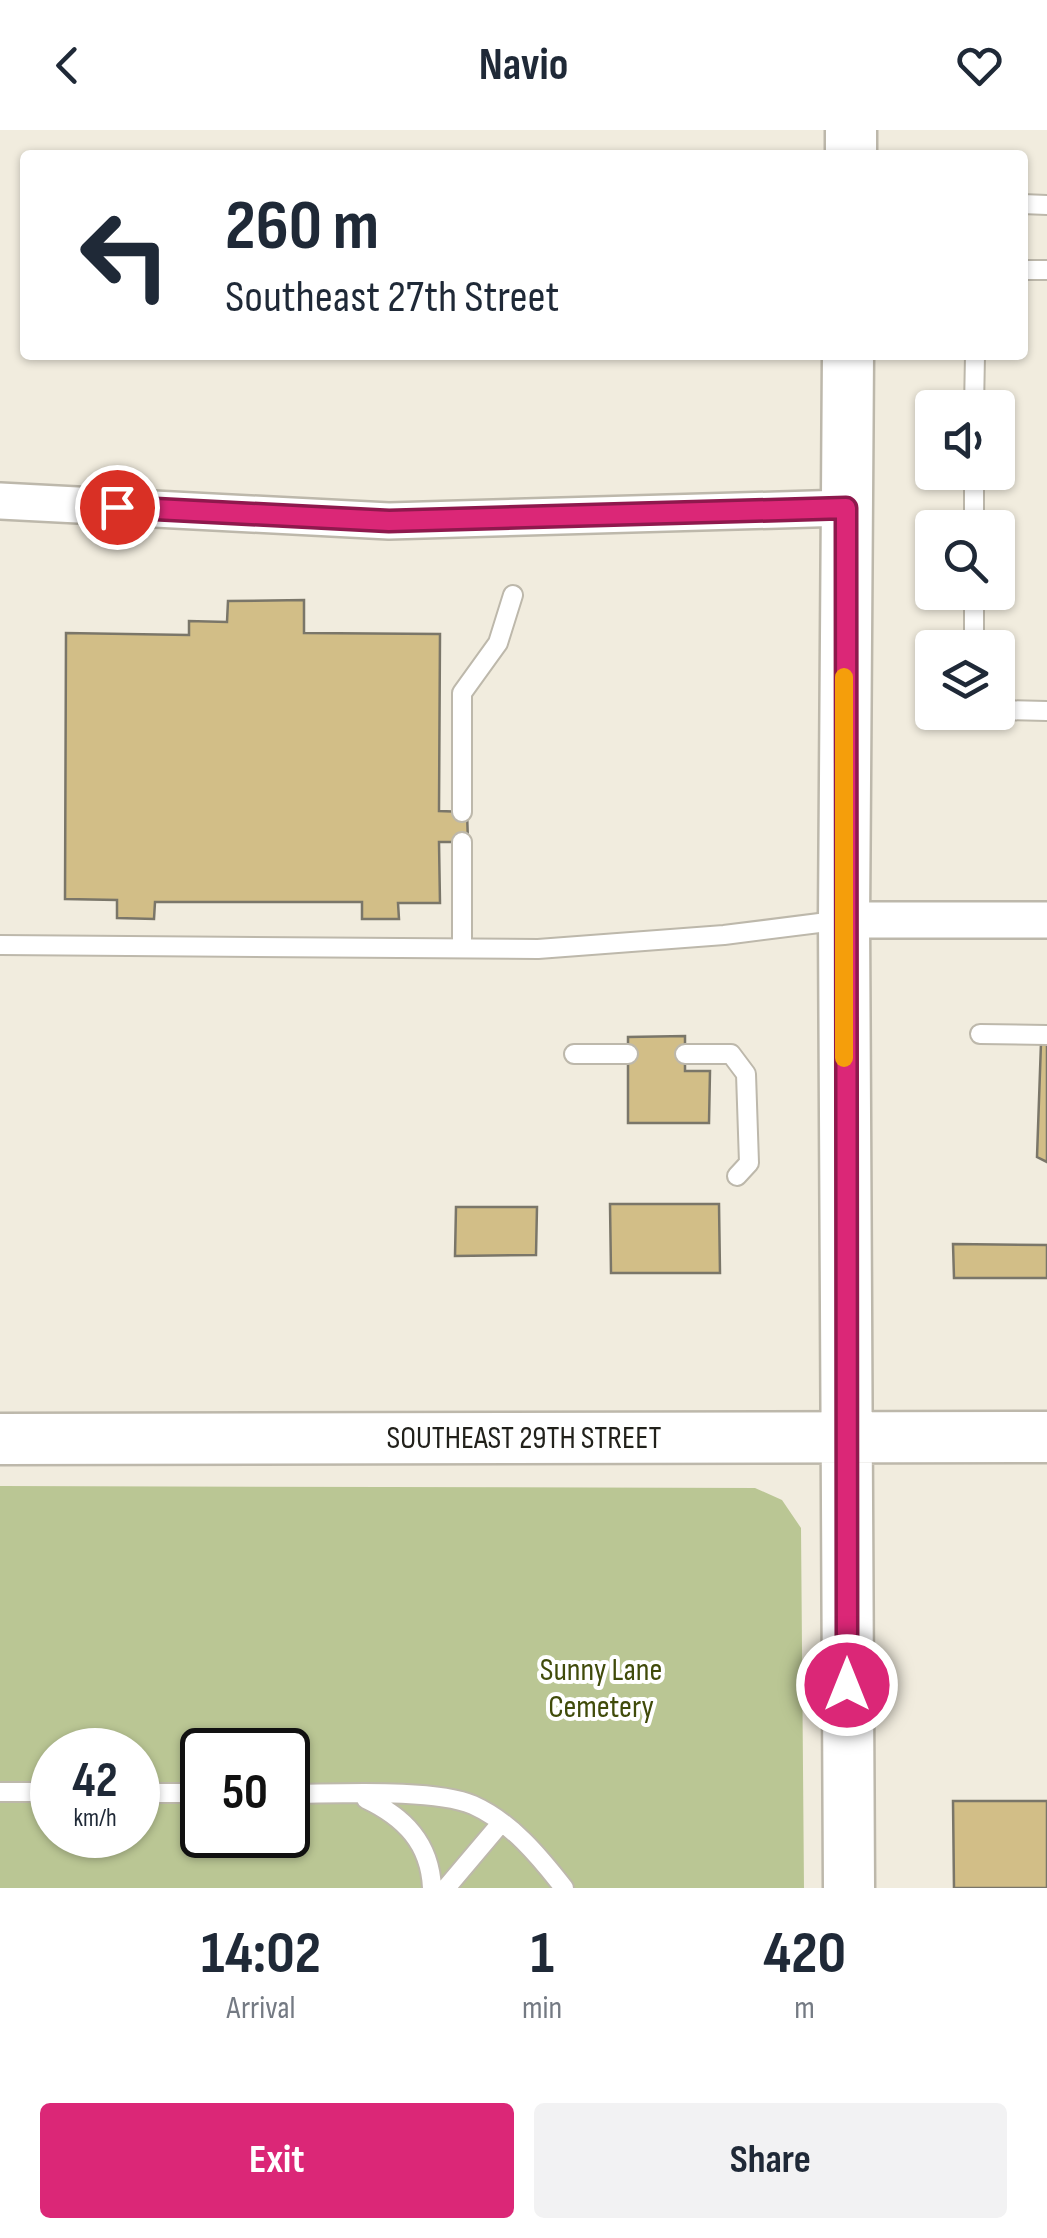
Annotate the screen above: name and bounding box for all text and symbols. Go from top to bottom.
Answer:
icon: back [40,38,95,93]
text: Navio [479,38,568,93]
icon: heart [952,38,1007,93]
text: 260 m [225,185,379,269]
icon: left [60,190,190,320]
text: Southeast 27th Street [225,270,559,325]
map controls [915,390,1015,730]
button: sound [915,390,1015,490]
pin [75,465,160,550]
icon: arrive [90,480,145,535]
button: search [915,510,1015,610]
button: layers [915,630,1015,730]
street label: SOUTHEAST 29TH STREET [387,1419,661,1458]
position arrow [795,1633,899,1737]
park label: Sunny Lane Cemetery [540,1651,662,1727]
speed limit sign: 50 [180,1728,310,1858]
text: 42 [72,1751,118,1811]
text: km/h [73,1803,117,1834]
text: 14:02 [201,1918,321,1990]
text: 1 [530,1918,554,1990]
text: 420 [763,1918,846,1990]
text: Arrival [227,1989,295,2028]
text: min [522,1989,562,2028]
text: m [794,1989,815,2028]
button: Exit [40,2103,514,2218]
button: Share [534,2103,1007,2218]

